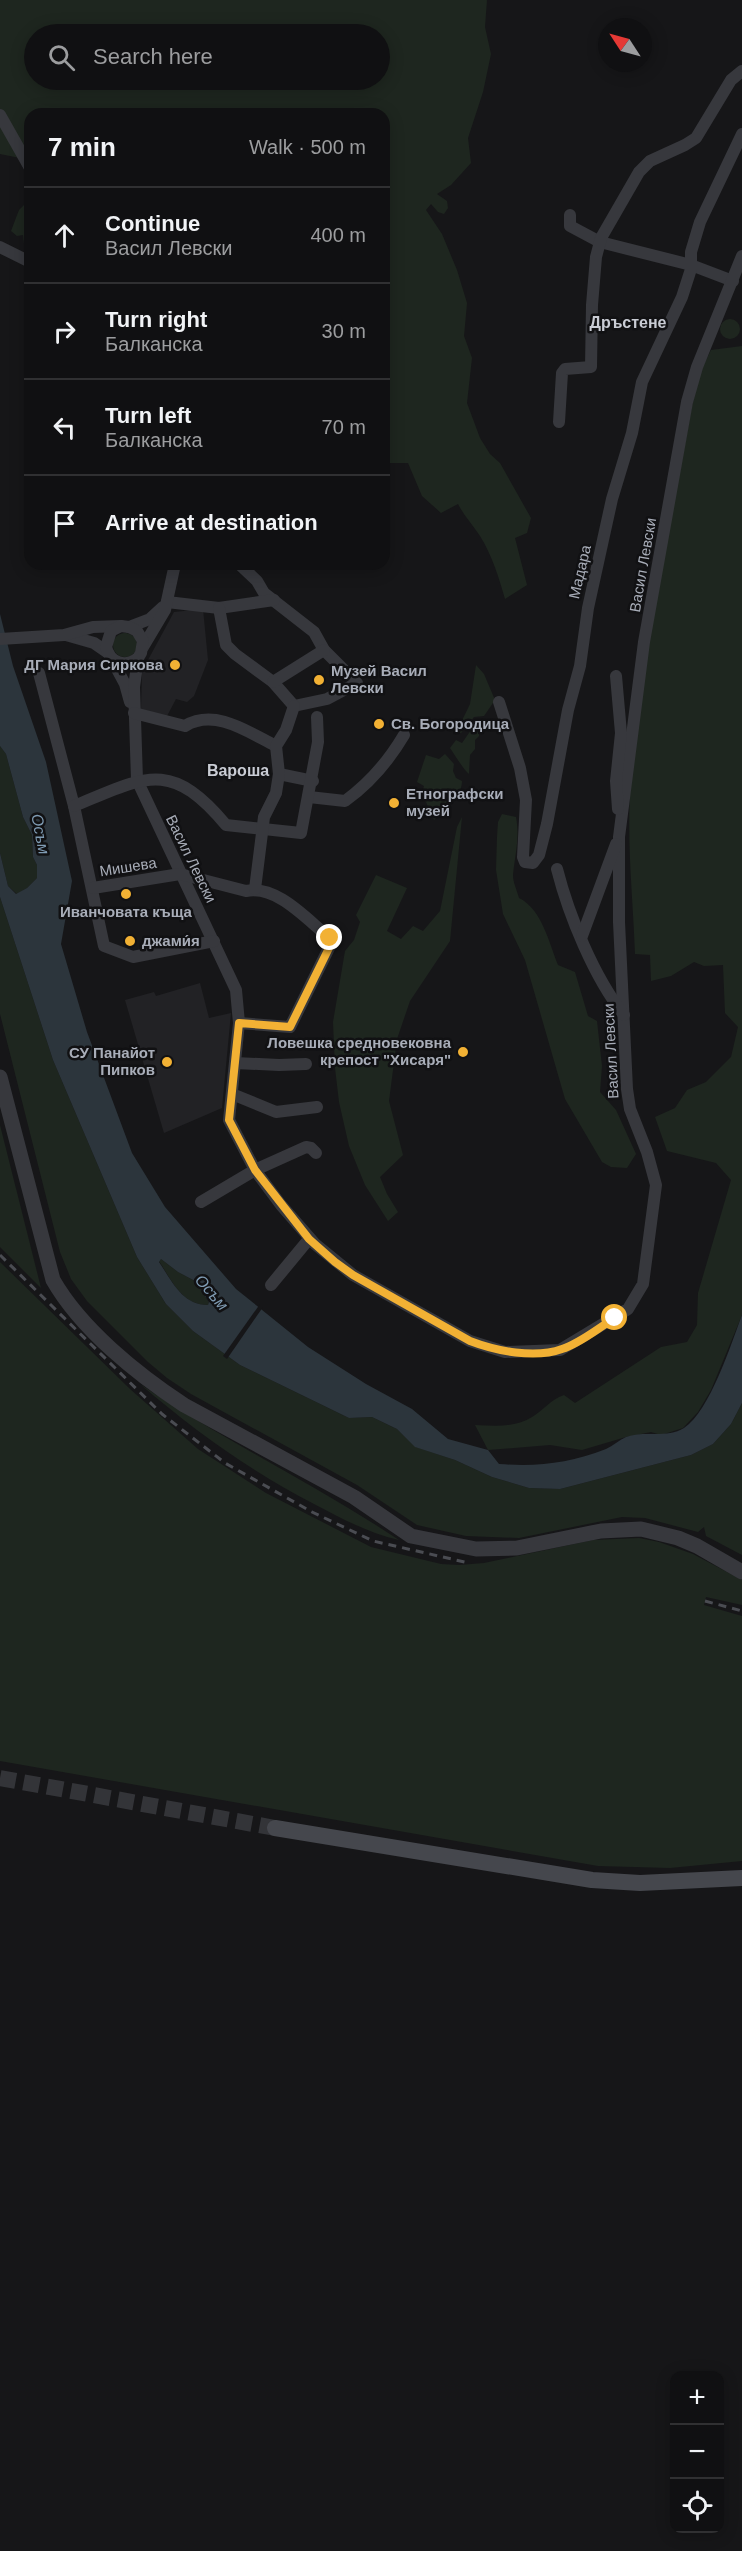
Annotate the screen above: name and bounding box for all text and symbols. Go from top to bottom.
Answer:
north arrow [598,18,652,72]
search box [24,24,390,90]
icon: search [45,41,78,74]
text: Search here [93,44,213,69]
text: 7 min [48,132,116,162]
text: Walk · 500 m [249,136,366,158]
text: Continue [105,211,200,236]
icon: ahead [48,219,81,252]
text: 400 m [310,224,366,246]
text: Васил Левски [105,237,232,259]
text: Turn right [105,307,207,332]
district label: Дръстене [589,314,667,331]
icon: right [48,315,81,348]
text: 30 m [322,320,366,342]
text: Балканска [105,333,203,355]
text: Turn left [105,403,191,428]
icon: left [48,411,81,444]
text: 70 m [322,416,366,438]
text: Балканска [105,429,203,451]
icon: arrive [48,507,81,540]
text: Arrive at destination [105,510,318,535]
street label: Васил Левски [626,516,659,613]
street label: Мадара [565,543,594,600]
place label: ДГ Мария Сиркова [24,656,164,673]
marker: ДГ Мария Сиркова [168,658,182,672]
place label: Музей Васил Левски [331,662,427,696]
marker: Музей Васил Левски [312,673,326,687]
place label: Св. Богородица [391,715,510,732]
marker: Св. Богородица [372,717,386,731]
district label: Вароша [207,762,269,779]
place label: Етнографски музей [406,785,504,819]
marker: Етнографски музей [387,796,401,810]
water label: Осъм [28,812,53,856]
street label: Васил Левски [163,812,220,905]
street label: Мишева [98,854,158,879]
marker: Иванчовата къща [119,887,133,901]
place label: Иванчовата къща [60,903,193,920]
route end [316,924,342,950]
place label: джами́я [142,932,200,949]
marker: джами́я [123,934,137,948]
street label: Васил Левски [600,1003,621,1099]
place label: Ловешка средновековна крепост "Хисаря" [267,1034,452,1068]
place label: СУ Панайот Пипков [69,1044,155,1078]
marker: Ловешка средновековна крепост "Хисаря" [456,1045,470,1059]
marker: СУ Панайот Пипков [160,1055,174,1069]
water label: Осъм [192,1271,232,1313]
route start [601,1304,627,1330]
map controls [670,2371,724,2533]
button: + [670,2371,724,2425]
button: − [670,2425,724,2479]
button: locate [670,2479,724,2533]

